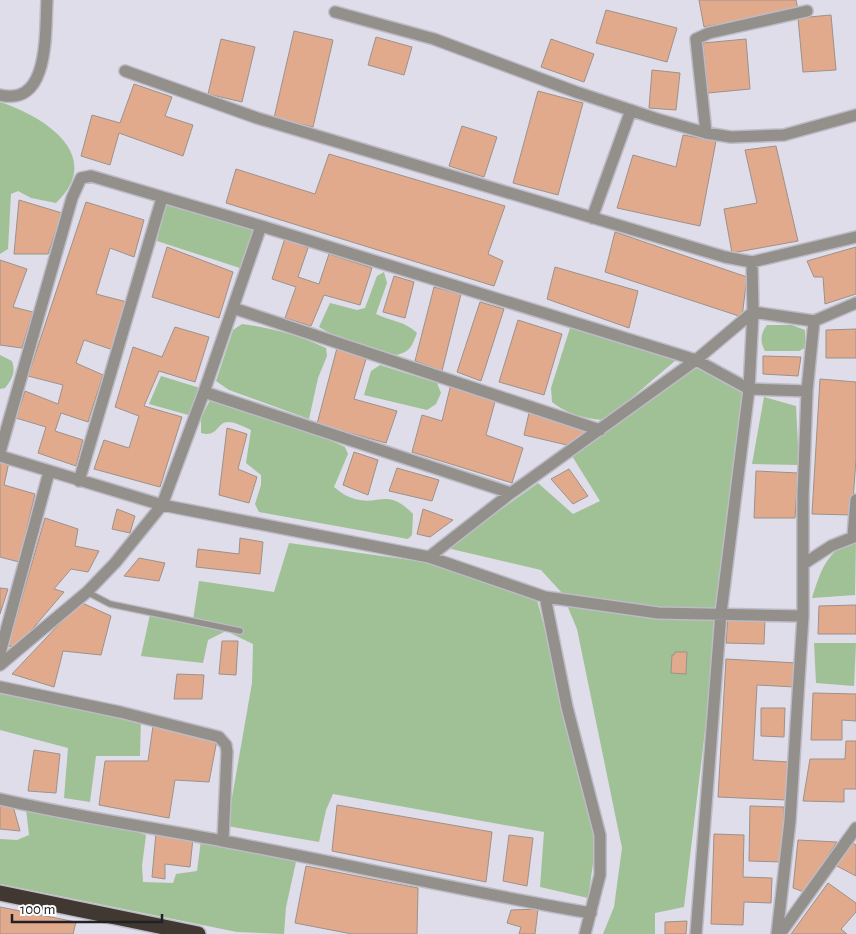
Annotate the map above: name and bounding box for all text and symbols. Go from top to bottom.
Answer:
scale bar [12,892,162,924]
text: 100 m [20,902,55,917]

